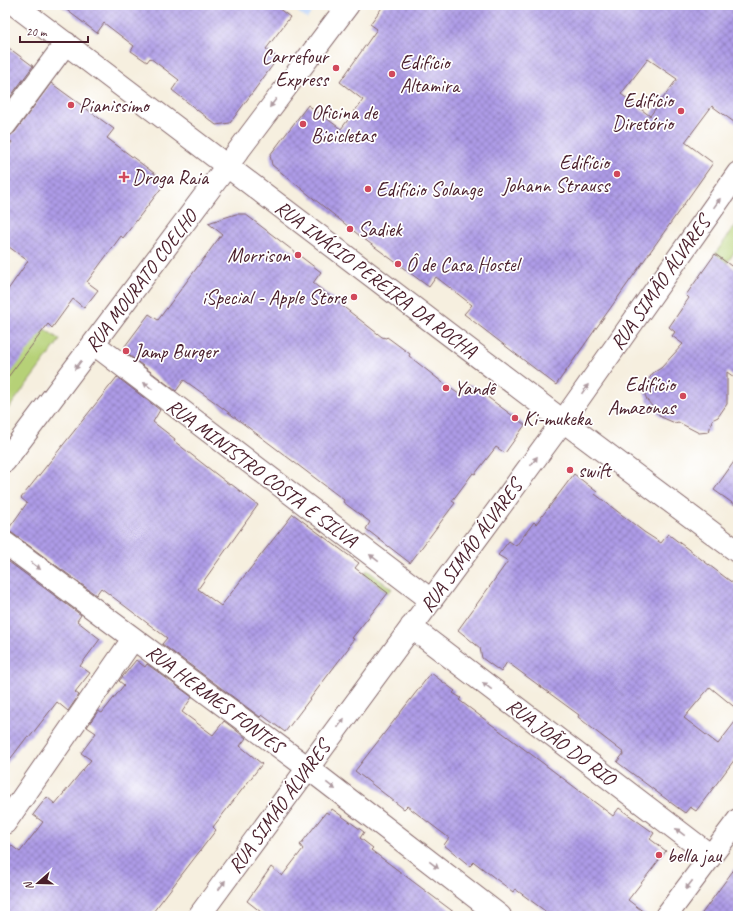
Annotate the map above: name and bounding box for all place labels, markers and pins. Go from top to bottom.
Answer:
place label: Carrefour Express [261,44,330,92]
place label: Edifício Altamira [400,50,461,98]
marker: Carrefour Express [331,63,341,73]
marker: Edifício Altamira [387,69,397,79]
place label: Edifício Diretório [612,88,675,136]
place label: Pianissimo [79,93,151,118]
marker: Pianissimo [66,100,76,110]
place label: Oficina de Bicicletas [311,100,379,148]
marker: Edifício Diretório [676,106,686,116]
marker: Oficina de Bicicletas [298,119,308,129]
place label: Edifício Johann Strauss [501,150,611,198]
place label: Droga Raia [132,165,210,190]
marker: Edifício Johann Strauss [612,169,622,179]
marker: Droga Raia [119,172,129,182]
place label: Edifício Solange [376,177,483,202]
marker: Edifício Solange [363,184,373,194]
place label: Sadiek [358,217,403,242]
marker: Sadiek [345,224,355,234]
place label: Morrison [228,243,291,268]
marker: Morrison [293,250,303,260]
place label: Ô de Casa Hostel [406,252,523,277]
marker: Ô de Casa Hostel [393,259,403,269]
place label: iSpecial - Apple Store [202,285,347,310]
marker: iSpecial - Apple Store [349,292,359,302]
place label: Jamp Burger [133,339,220,364]
marker: Jamp Burger [121,346,131,356]
place label: Edifício Amazonas [608,372,677,420]
place label: Yandê [454,376,497,401]
marker: Yandê [441,383,451,393]
marker: Edifício Amazonas [678,391,688,401]
place label: Ki-mukeka [523,406,593,431]
marker: Ki-mukeka [510,413,520,423]
place label: swift [578,458,613,483]
marker: swift [565,465,575,475]
place label: bella jau [667,843,723,868]
marker: bella jau [654,850,664,860]

